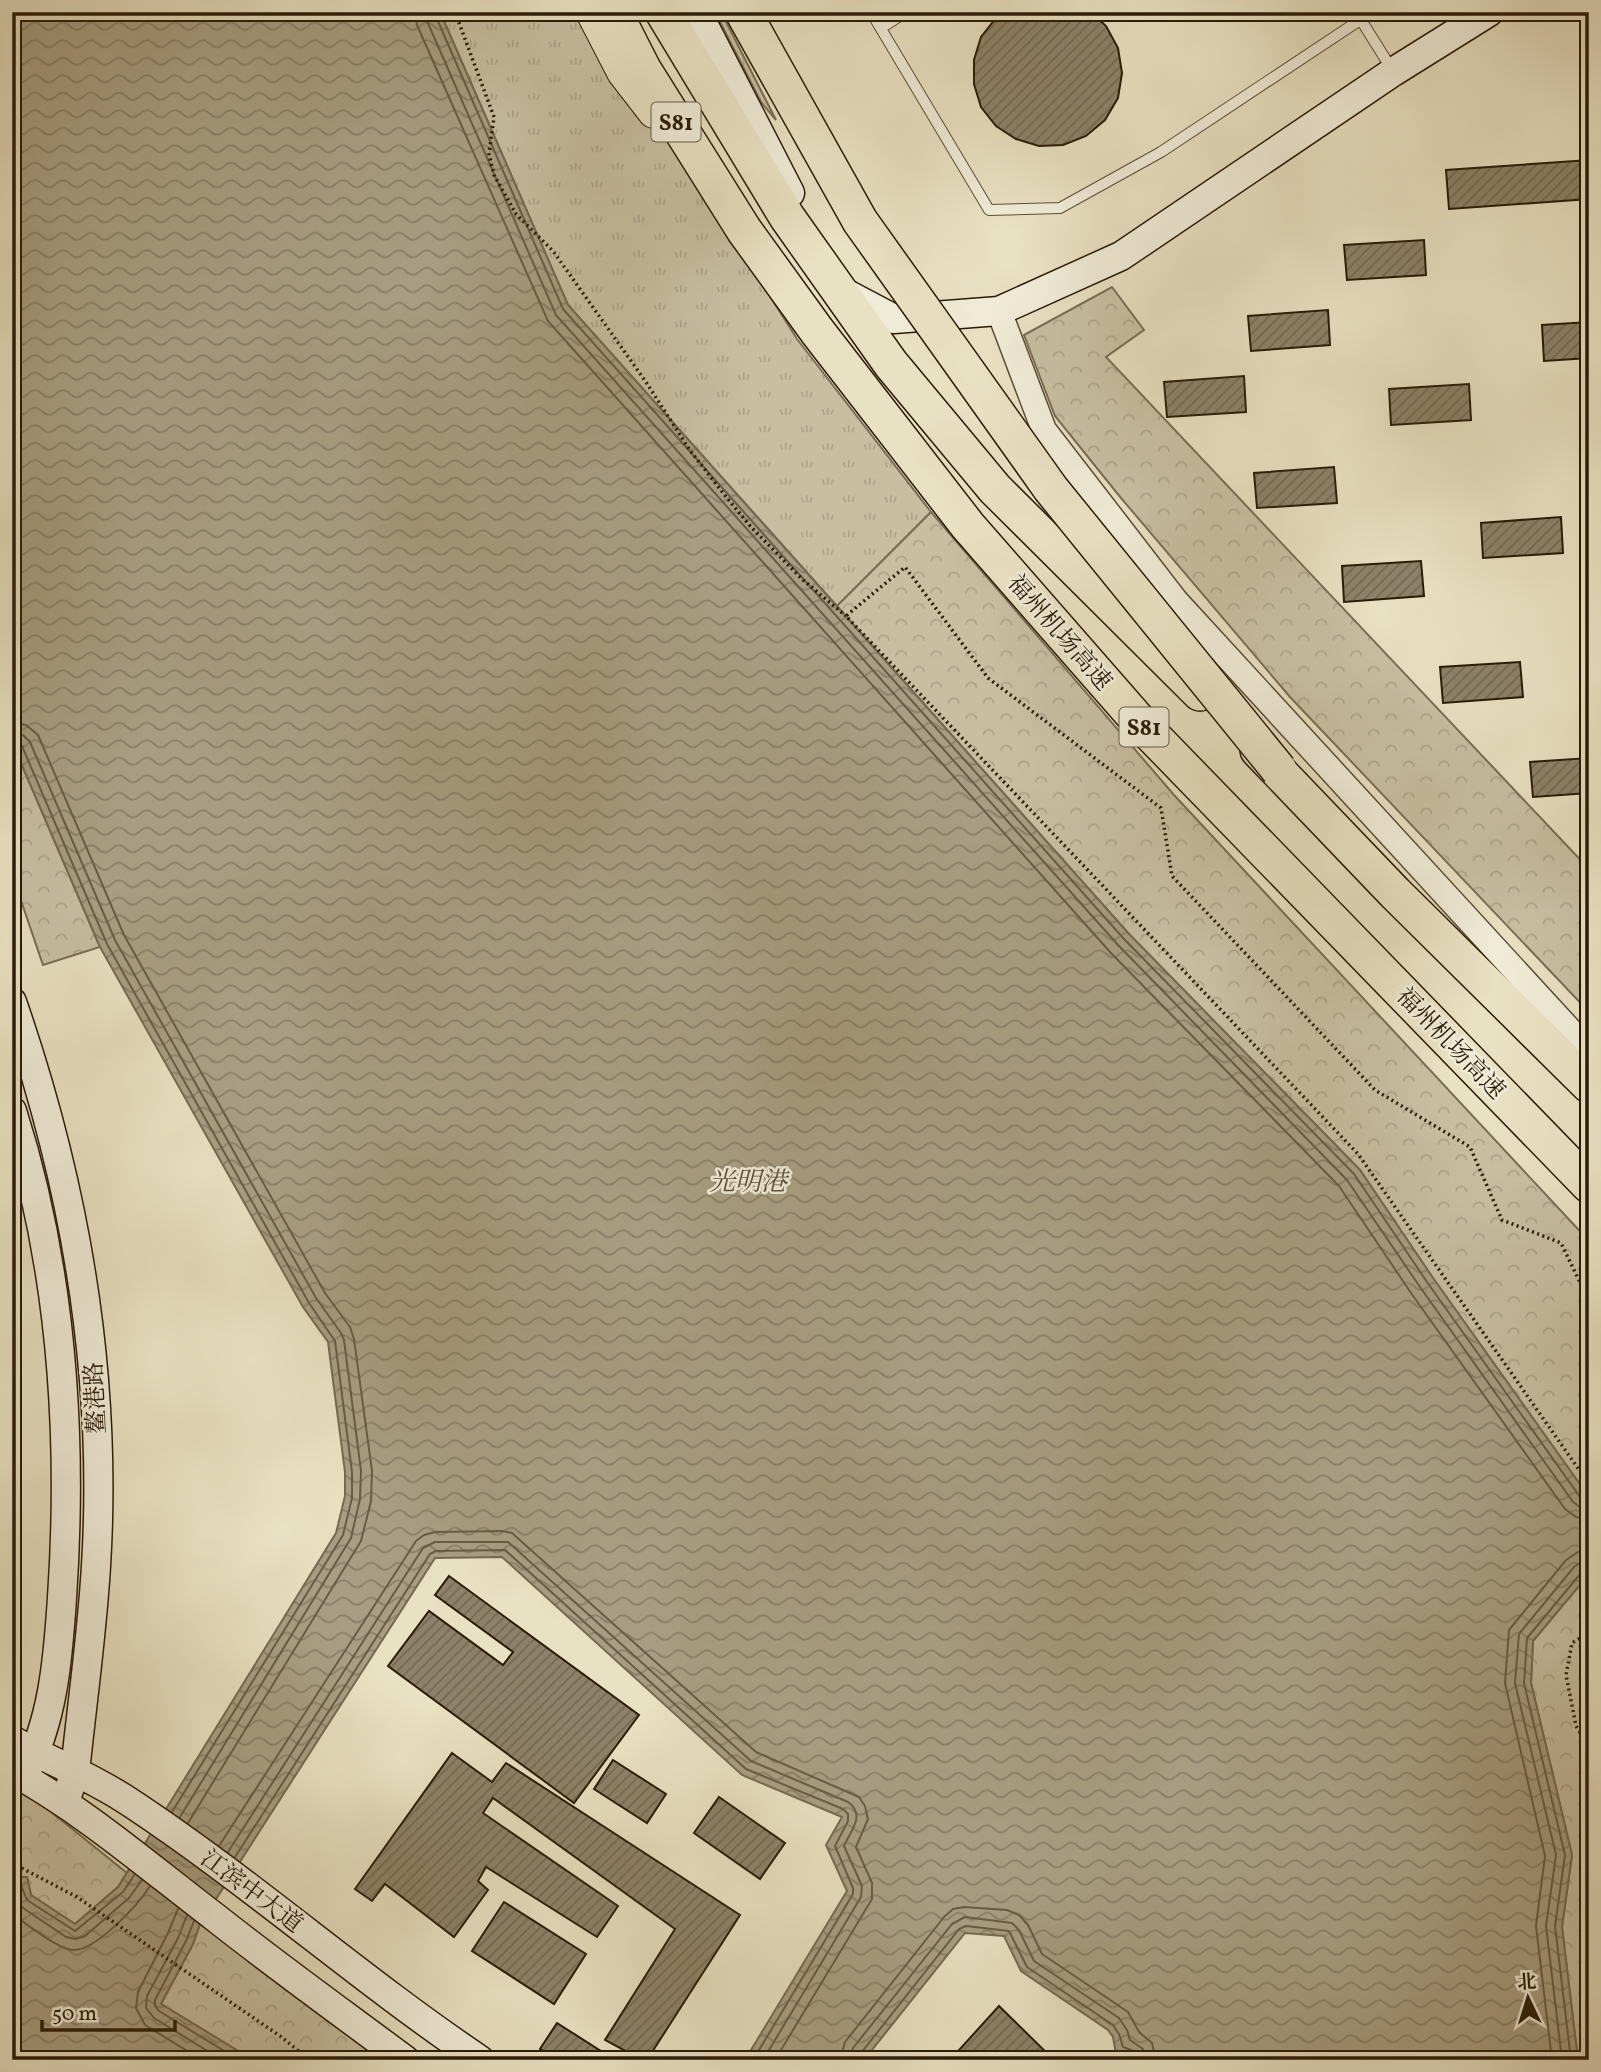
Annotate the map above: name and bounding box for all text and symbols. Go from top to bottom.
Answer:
road number: S81 [652,102,700,141]
street label: 福州机场高速 [998,568,1119,699]
road number: S81 [1120,708,1168,747]
street label: 福州机场高速 [1387,981,1512,1108]
water label: 光明港 [709,1165,790,1201]
street label: 鳌港路 [78,1361,116,1435]
street label: 江滨中大道 [193,1843,309,1942]
north arrow [1492,1964,1562,2034]
text: 北 [1517,1969,1537,1997]
scale bar [42,1988,175,2032]
text: 50 m [52,2000,97,2029]

